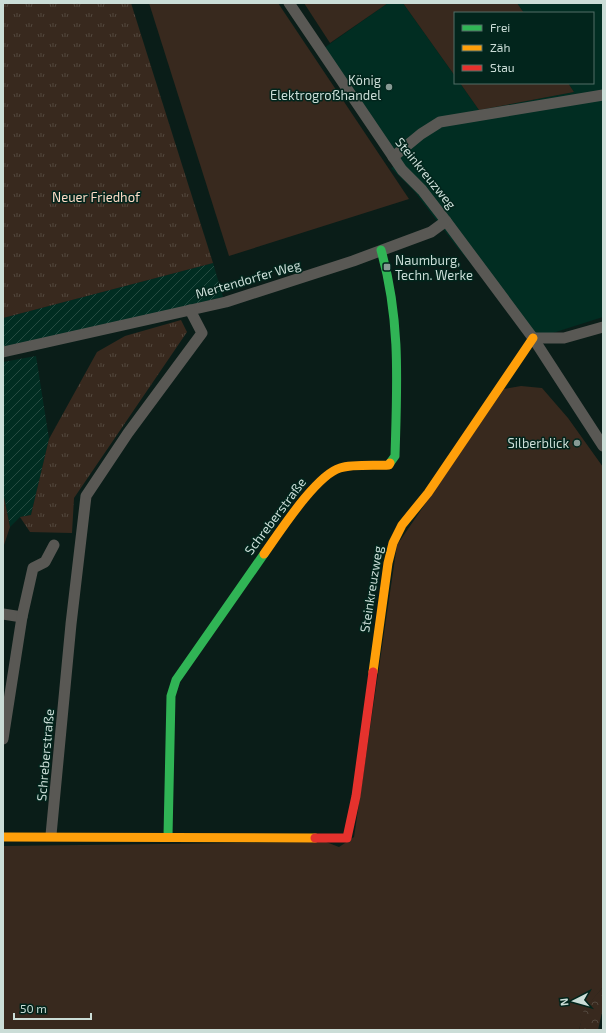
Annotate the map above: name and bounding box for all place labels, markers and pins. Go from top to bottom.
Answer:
place label: König Elektrogroßhandel [270,72,381,103]
marker: König Elektrogroßhandel [384,82,394,92]
place label: Naumburg, Techn. Werke [395,252,473,283]
marker: Naumburg, Techn. Werke [382,262,392,272]
place label: Silberblick [508,435,569,451]
marker: Silberblick [572,438,582,448]

